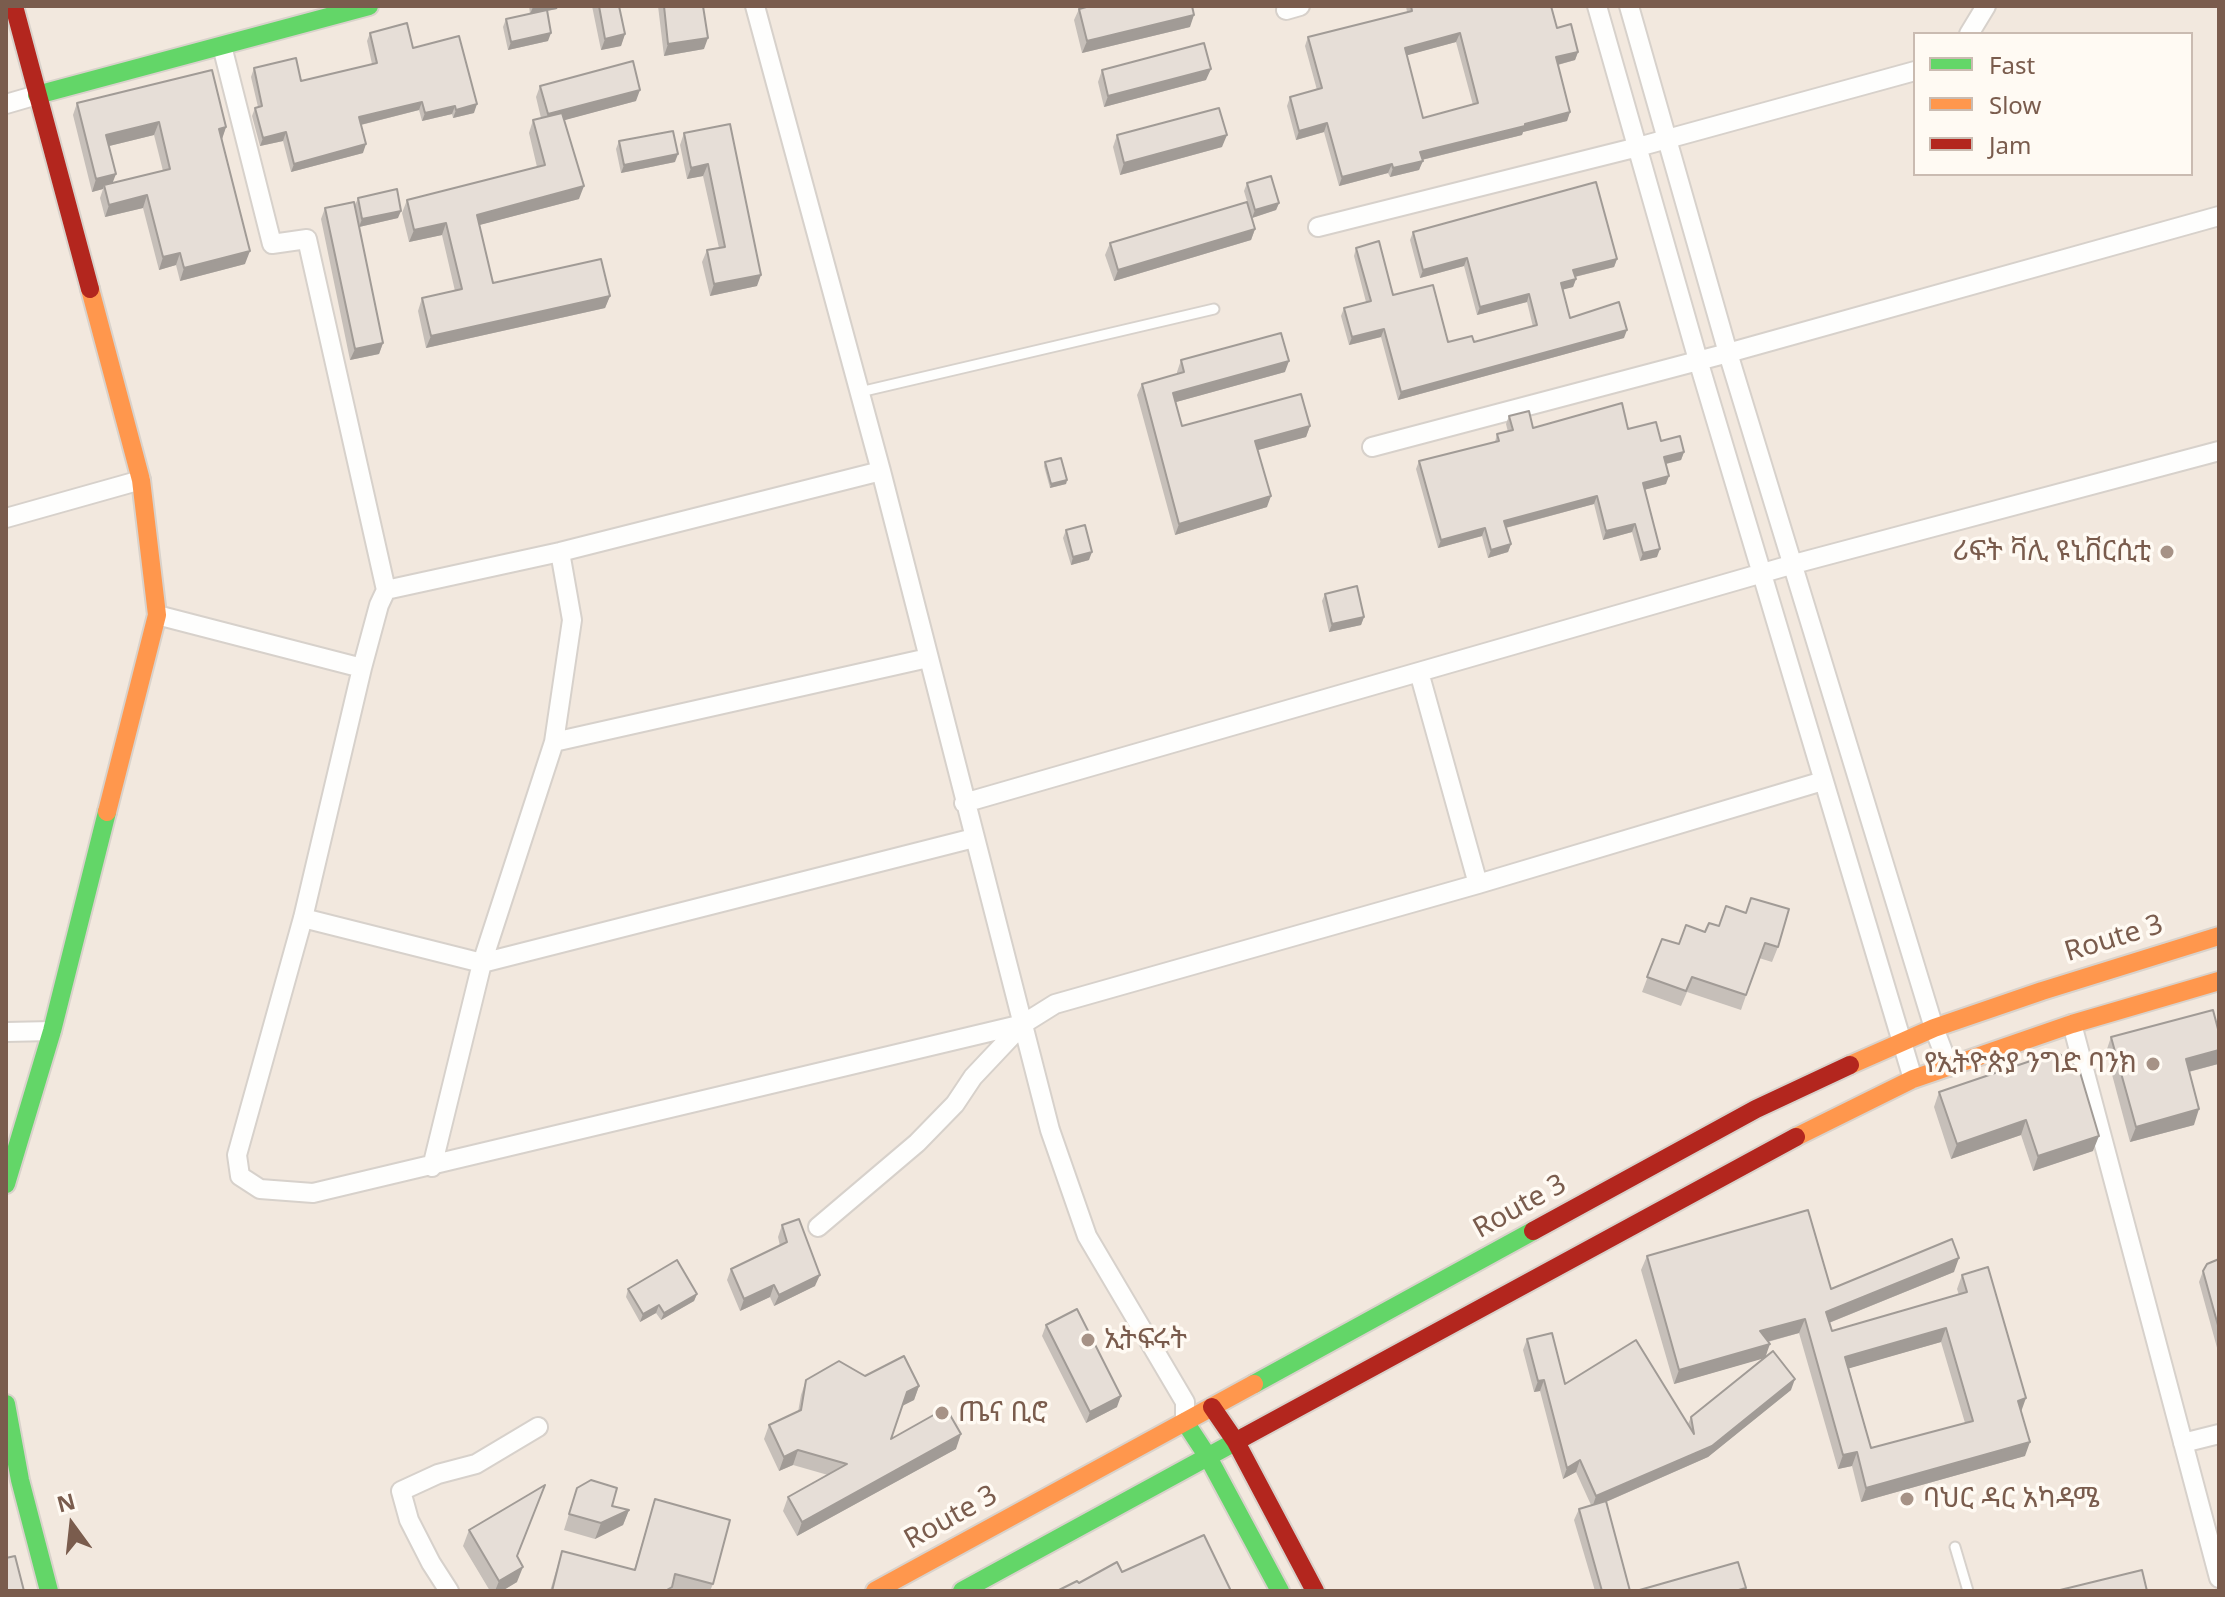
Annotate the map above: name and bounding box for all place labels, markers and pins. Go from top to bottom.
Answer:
place label: ሪፍት ቫሊ ዩኒቨርሲቲ [1953,535,2151,569]
marker: ሪፍት ቫሊ ዩኒቨርሲቲ [2158,543,2176,561]
place label: የኢትዮጵያ ንግድ ባንክ [1924,1047,2137,1081]
marker: የኢትዮጵያ ንግድ ባንክ [2144,1055,2162,1073]
place label: ኢትፍሩት [1104,1323,1187,1357]
marker: ኢትፍሩት [1079,1331,1097,1349]
place label: ጤና ቢሮ [958,1396,1048,1430]
marker: ጤና ቢሮ [933,1404,951,1422]
place label: ባህር ዳር አካዳሜ [1923,1482,2100,1516]
marker: ባህር ዳር አካዳሜ [1898,1490,1916,1508]

